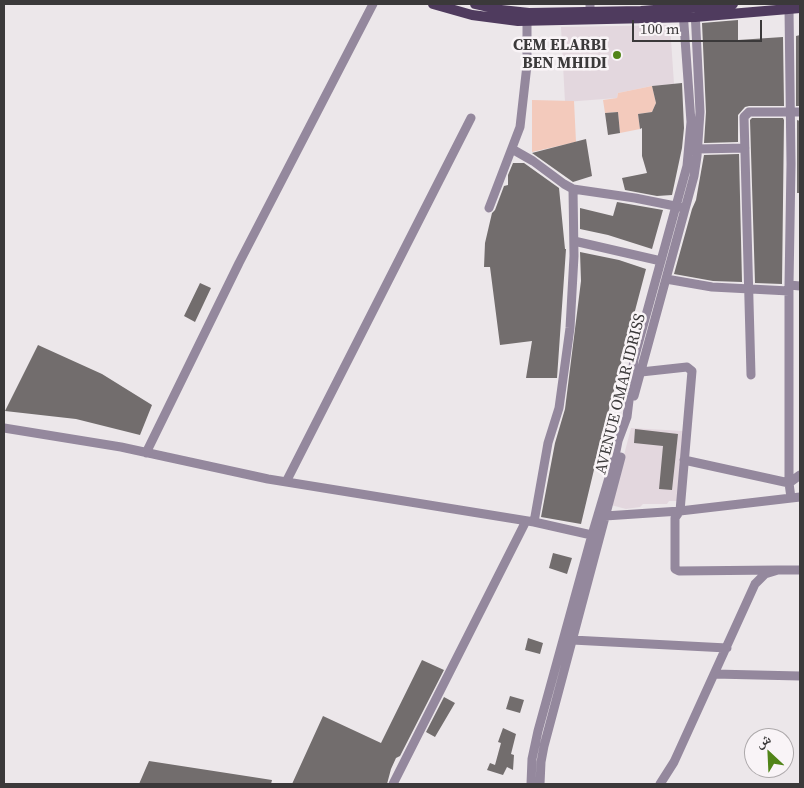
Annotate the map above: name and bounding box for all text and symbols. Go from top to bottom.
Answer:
scale bar [634,10,764,42]
text: 100 m [640,18,680,39]
place label: CEM ELARBI BEN MHIDI [513,36,607,74]
marker: CEM ELARBI BEN MHIDI [611,49,623,61]
street label: AVENUE OMAR IDRISS [592,312,650,476]
north arrow [744,728,794,778]
text: ش [752,728,774,753]

